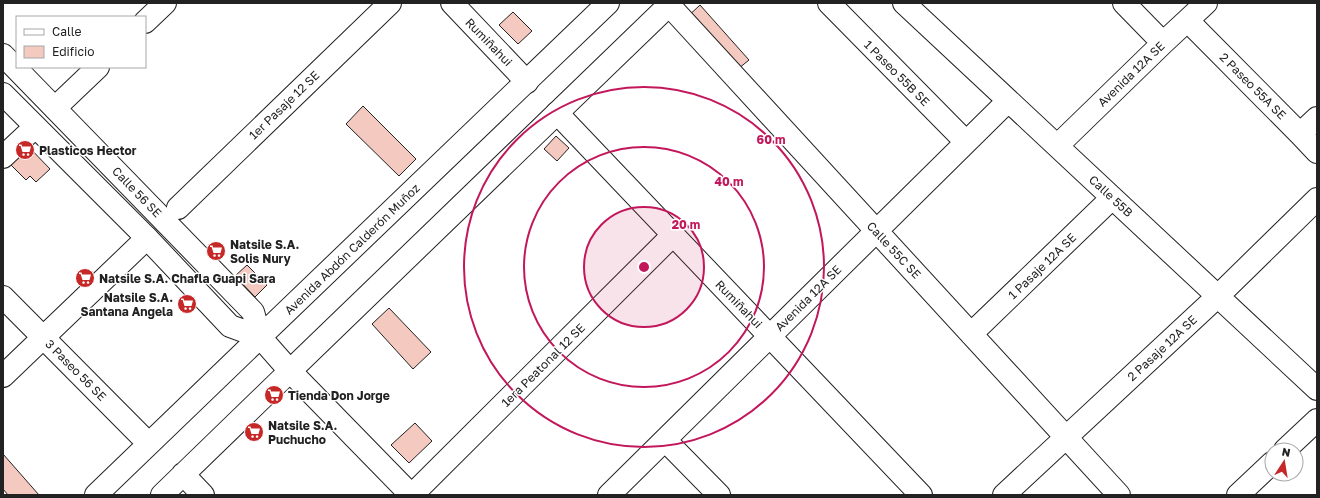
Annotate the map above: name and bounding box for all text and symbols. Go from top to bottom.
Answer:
street label: Rumiñahui [462,15,516,69]
legend [16,16,146,68]
text: Calle [52,24,82,39]
street label: 1 Paseo 55B SE [861,37,933,109]
street label: Avenida 12A SE [1094,38,1168,110]
text: Edificio [52,44,94,59]
street label: 2 Paseo 55A SE [1217,50,1289,122]
street label: 1er Pasaje 12 SE [246,68,322,142]
text: 60 m [757,132,785,147]
supermarket icon: Plasticos Hector [14,139,36,161]
place label: Plasticos Hector [39,143,137,158]
street label: Calle 56 SE [109,164,165,220]
street label: Calle 55B [1086,172,1136,220]
text: 40 m [715,174,743,189]
street label: Avenida Abdón Calderón Muñoz [281,180,423,318]
text: 20 m [672,217,700,232]
street label: Calle 55C SE [864,218,924,282]
street label: 1 Pasaje 12A SE [1005,230,1079,302]
place label: Natsile S.A. Solis Nury [230,237,299,266]
supermarket icon: Natsile S.A. Solis Nury [205,240,227,262]
centre of rings [637,260,651,274]
street label: Avenida 12A SE [772,262,844,334]
supermarket icon: Natsile S.A. Chafla Guapi Sara [74,267,96,289]
place label: Natsile S.A. Chafla Guapi Sara [99,271,275,286]
street label: Rumiñahui [712,277,766,331]
place label: Natsile S.A. Santana Angela [81,290,173,319]
supermarket icon: Natsile S.A. Santana Angela [176,293,198,315]
street label: 2 Pasaje 12A SE [1124,312,1200,384]
street label: 1era Peatonal 12 SE [498,320,588,410]
street label: 3 Paseo 56 SE [42,336,110,404]
supermarket icon: Tienda Don Jorge [263,384,285,406]
place label: Tienda Don Jorge [288,388,390,403]
place label: Natsile S.A. Puchucho [268,418,337,447]
supermarket icon: Natsile S.A. Puchucho [243,421,265,443]
north arrow [1264,442,1304,482]
text: N [1281,445,1292,459]

